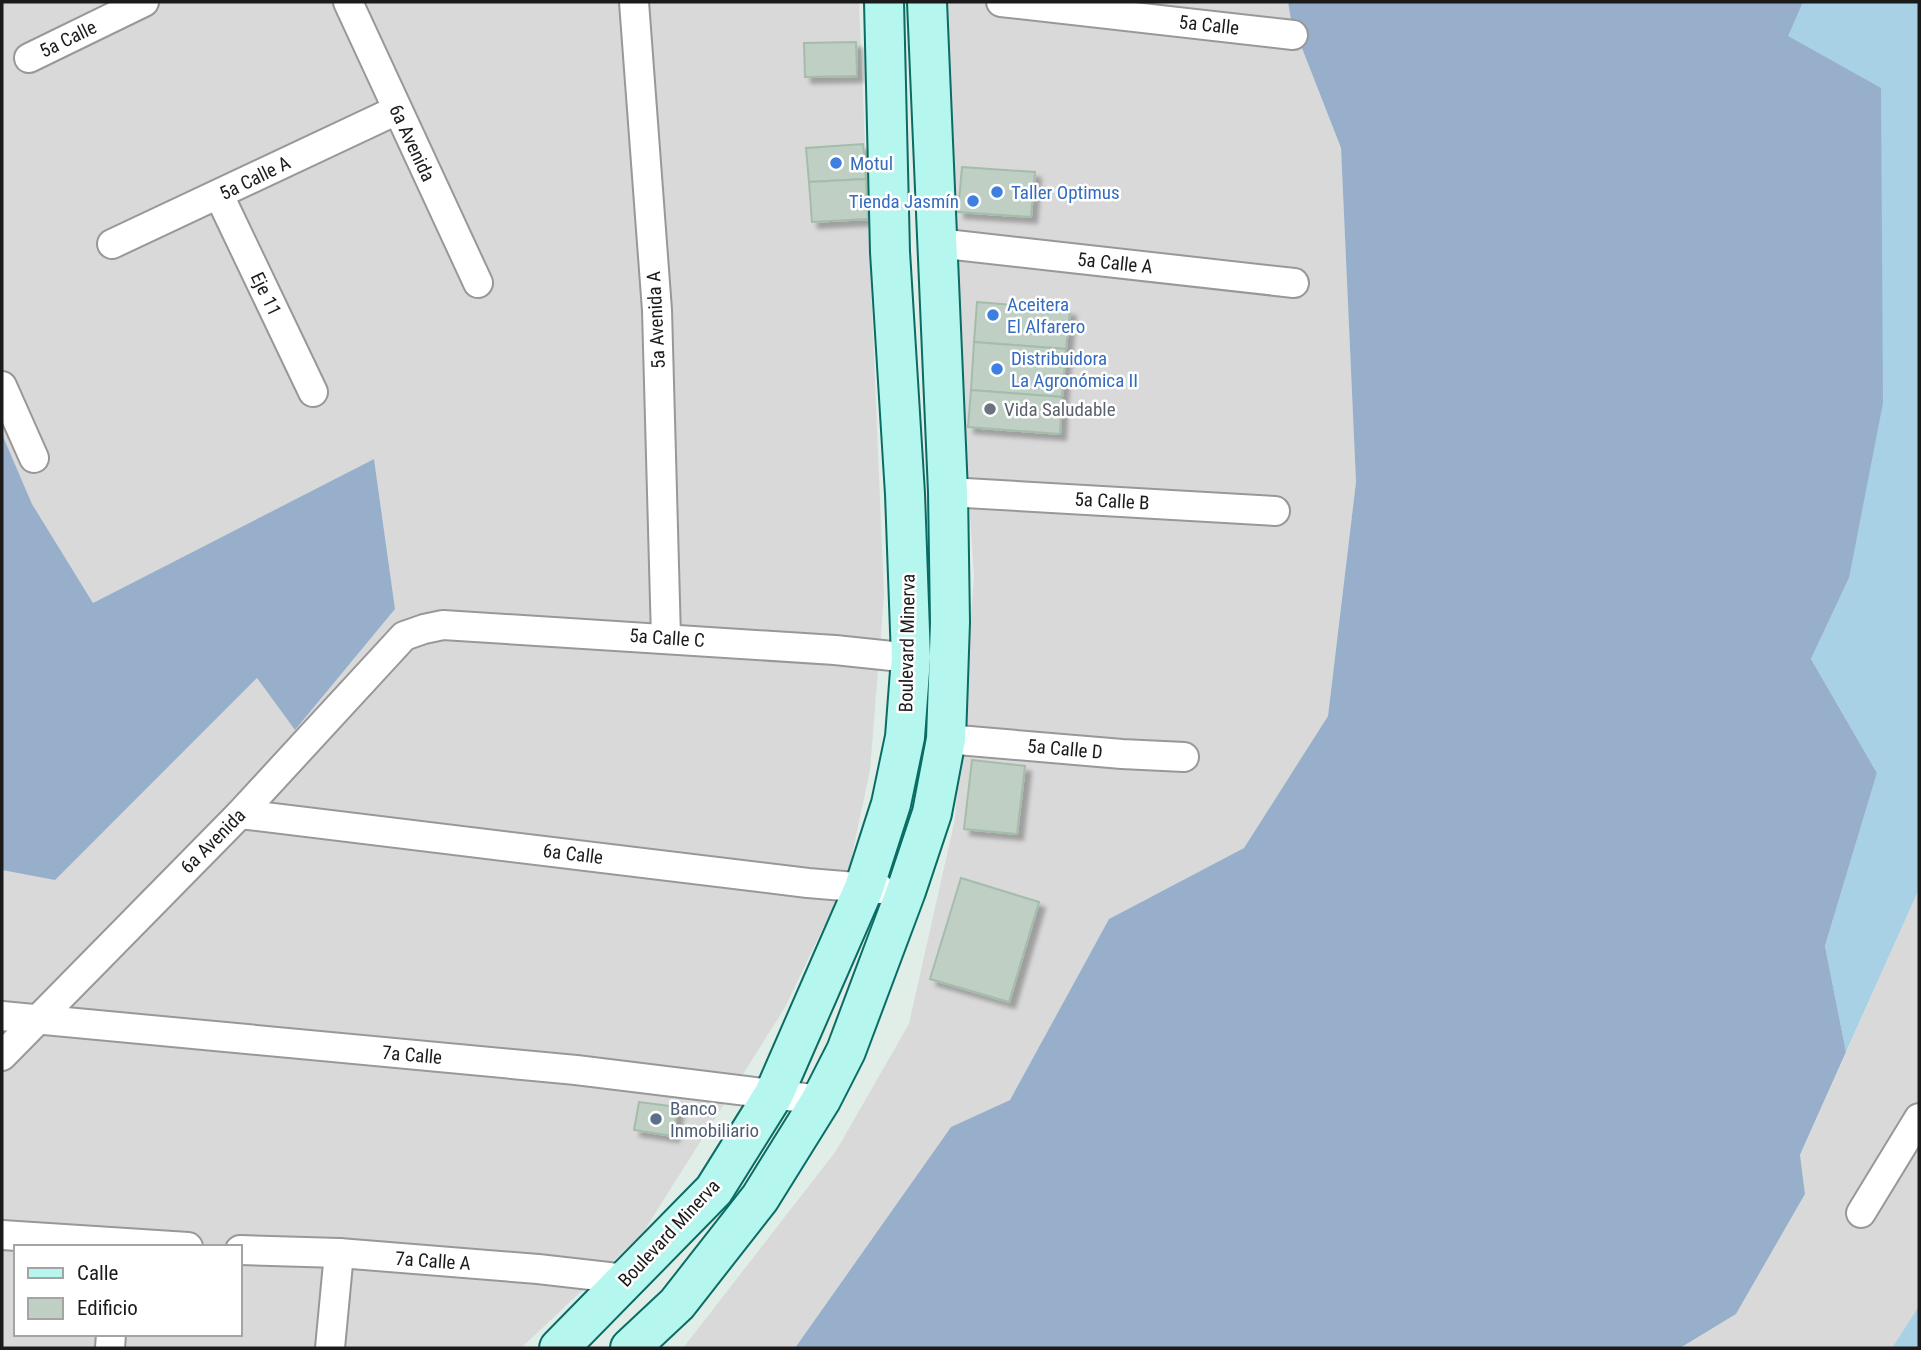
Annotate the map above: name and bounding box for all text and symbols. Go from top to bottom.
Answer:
street label: 5a Calle [1178,10,1240,40]
street label: 5a Calle [36,15,100,63]
street label: 6a Avenida [384,101,440,185]
street label: 5a Calle A [216,151,294,205]
place label: Motul [850,152,893,175]
marker: Motul [828,155,844,171]
place label: Taller Optimus [1011,181,1120,204]
marker: Taller Optimus [989,184,1005,200]
place label: Tienda Jasmín [849,190,959,213]
marker: Tienda Jasmín [965,193,981,209]
street label: 5a Calle A [1076,248,1154,278]
street label: Eje 11 [246,268,286,320]
street label: 5a Avenida A [642,271,670,369]
place label: Aceitera El Alfarero [1007,293,1085,338]
marker: Aceitera El Alfarero [985,307,1001,323]
place label: Distribuidora La Agronómica II [1011,347,1138,392]
marker: Distribuidora La Agronómica II [989,361,1005,377]
place label: Vida Saludable [1004,398,1116,421]
marker: Vida Saludable [982,401,998,417]
street label: 5a Calle B [1074,488,1150,514]
street label: Boulevard Minerva [894,574,920,712]
street label: 5a Calle C [629,624,705,652]
street label: 5a Calle D [1026,734,1104,764]
street label: 6a Avenida [176,804,250,878]
street label: 6a Calle [542,839,604,869]
street label: 7a Calle [381,1041,443,1069]
place label: Banco Inmobiliario [670,1097,759,1142]
marker: Banco Inmobiliario [648,1111,664,1127]
street label: Boulevard Minerva [613,1174,725,1292]
legend [14,1245,242,1336]
street label: 7a Calle A [394,1247,472,1275]
text: Calle [77,1261,119,1285]
text: Edificio [77,1296,138,1320]

